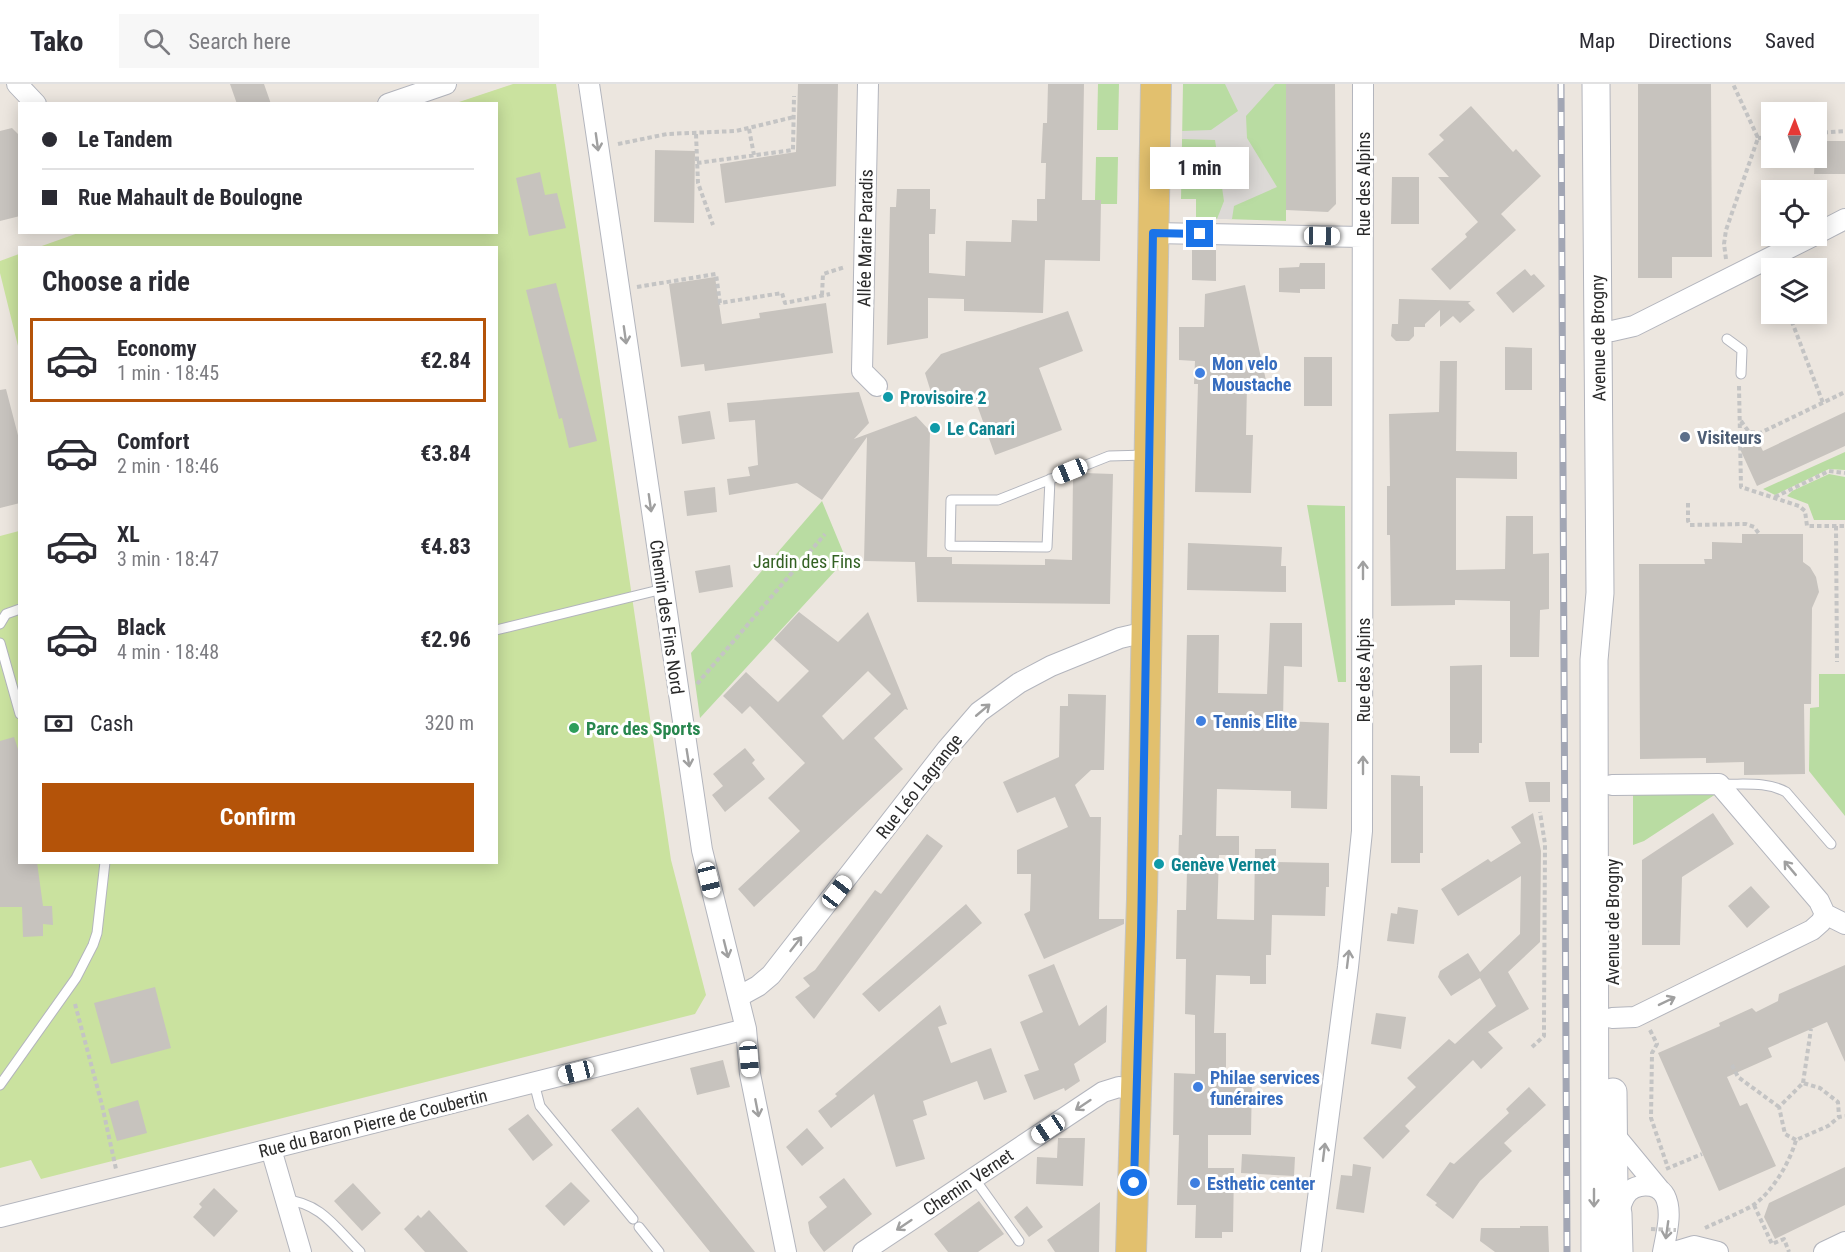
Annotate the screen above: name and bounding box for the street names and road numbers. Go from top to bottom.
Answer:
street label: Rue des Alpins [1353,132,1374,236]
street label: Allée Marie Paradis [853,169,877,307]
street label: Avenue de Brogny [1586,274,1610,402]
street label: Chemin des Fins Nord [646,538,688,696]
street label: Rue des Alpins [1353,618,1374,722]
street label: Rue Léo Lagrange [872,730,966,842]
street label: Avenue de Brogny [1602,858,1623,985]
street label: Rue du Baron Pierre de Coubertin [256,1084,490,1162]
street label: Chemin Vernet [919,1144,1017,1220]

